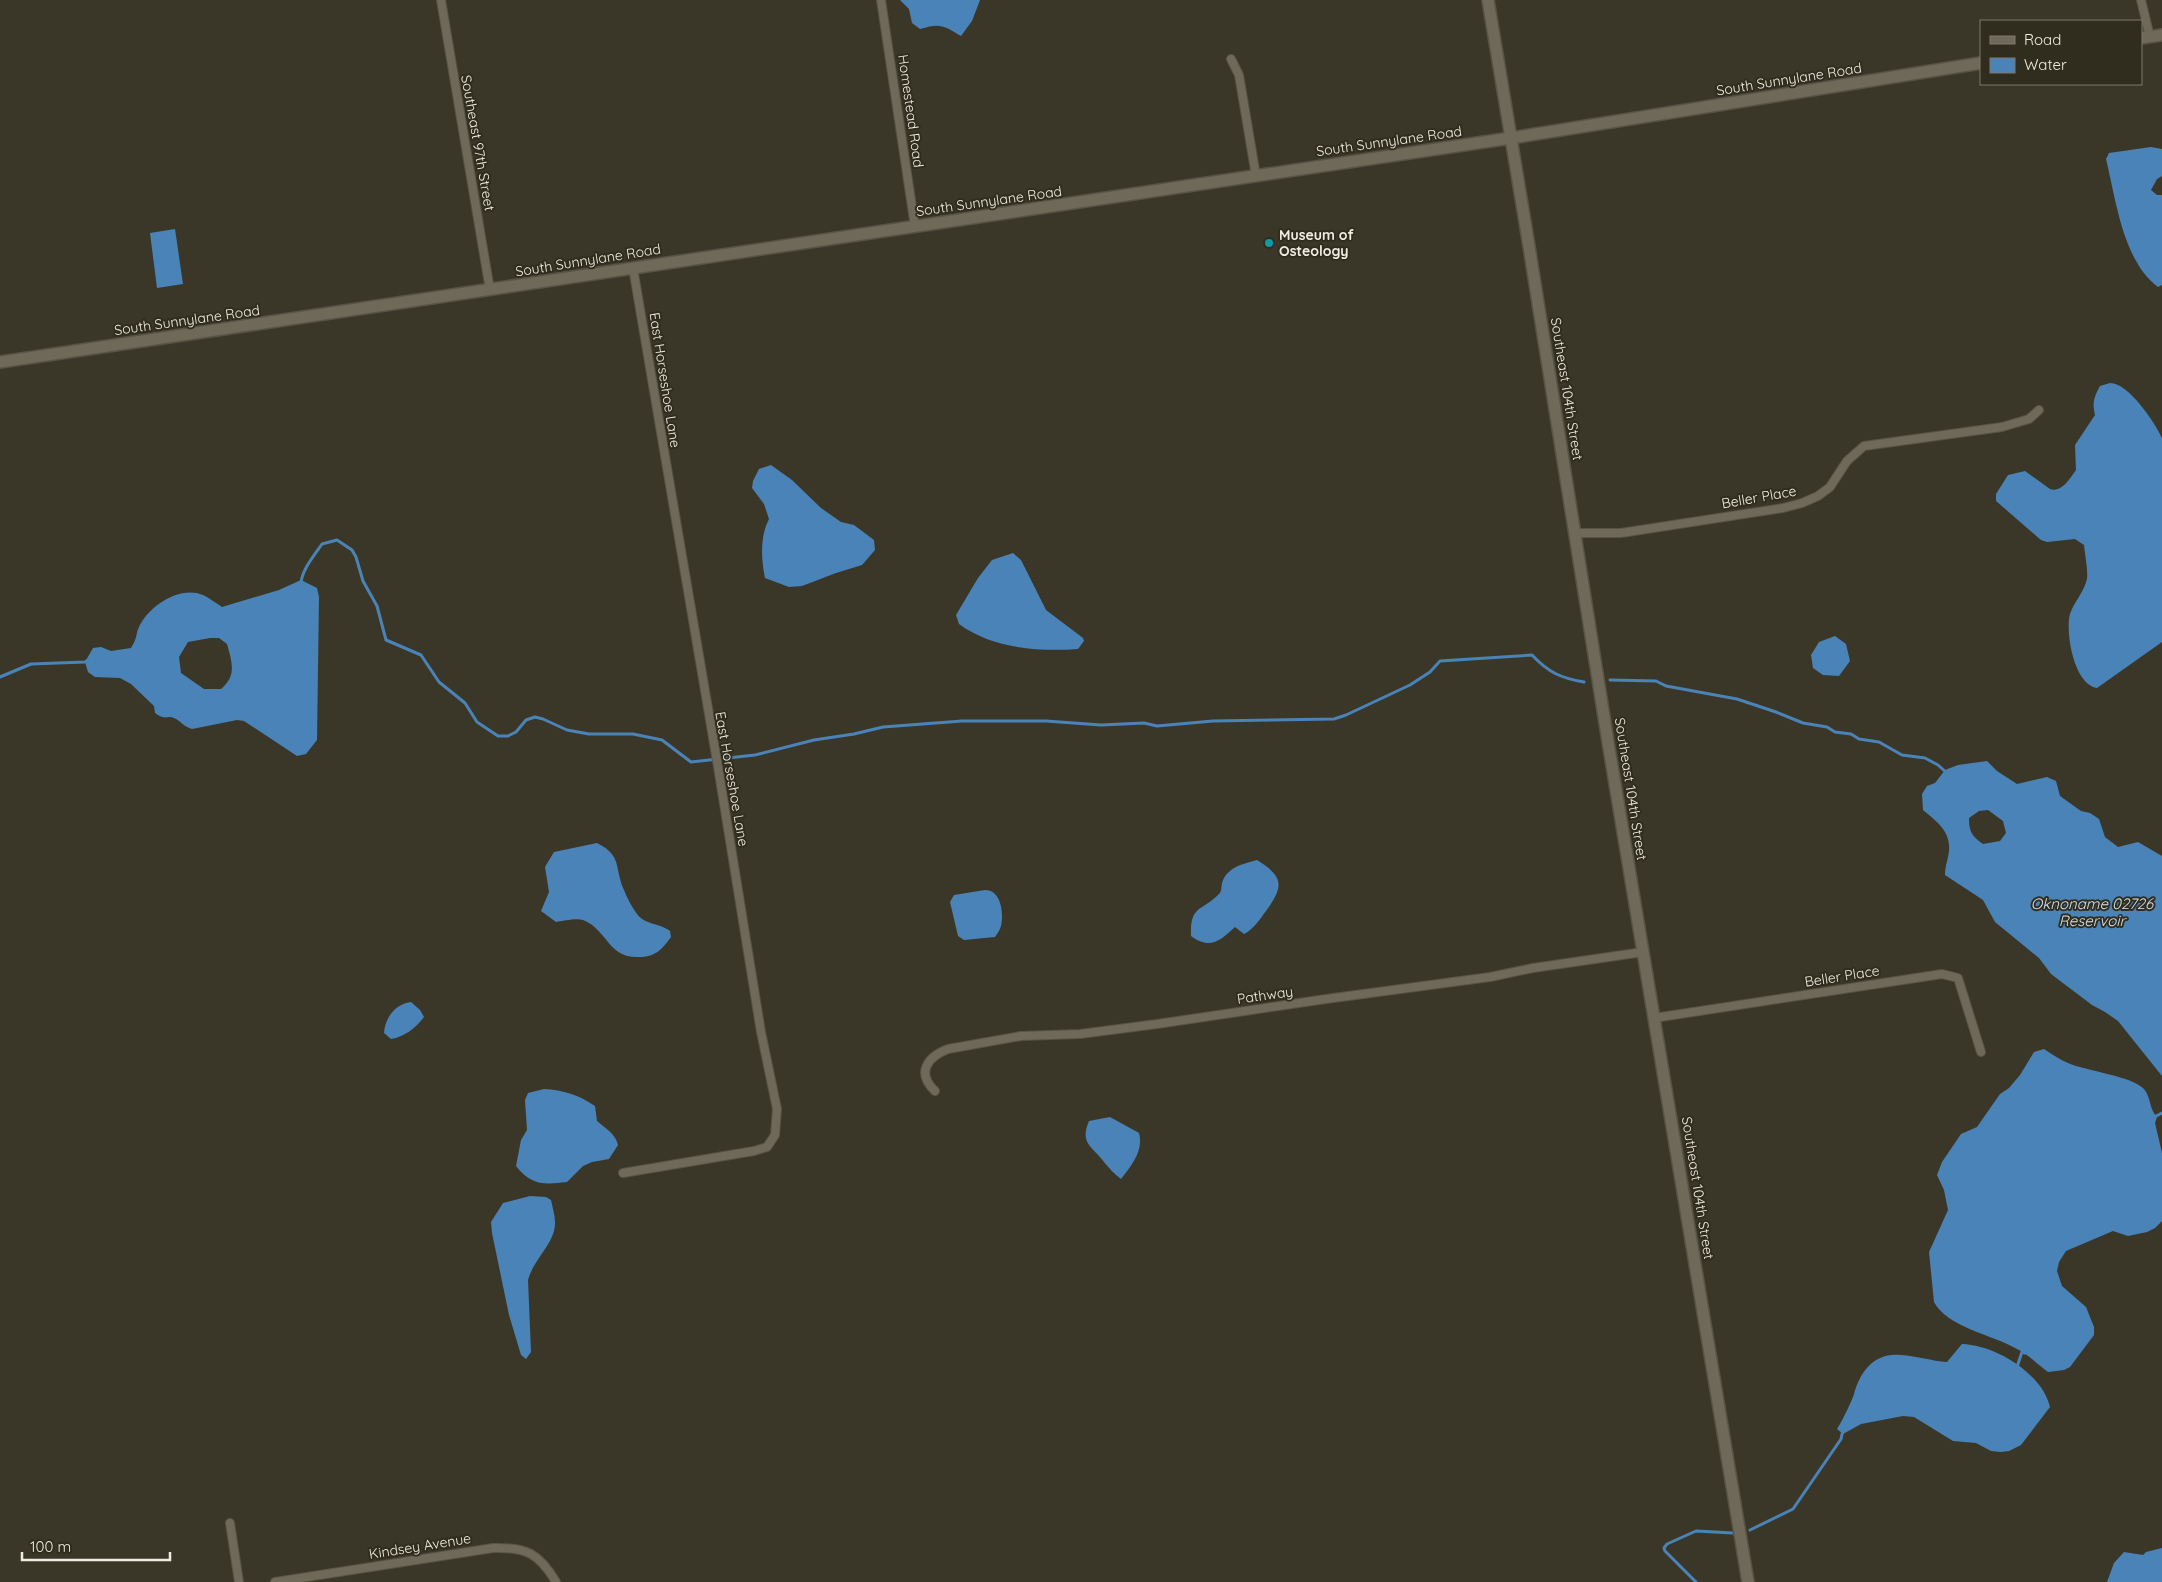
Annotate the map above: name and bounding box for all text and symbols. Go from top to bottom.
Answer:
legend [1980,20,2142,85]
text: Road [2024,30,2061,49]
street label: Homestead Road [894,53,928,169]
text: Water [2024,55,2067,74]
street label: South Sunnylane Road [1715,59,1863,99]
street label: Southeast 97th Street [457,74,499,213]
street label: South Sunnylane Road [1315,122,1463,160]
street label: South Sunnylane Road [915,182,1063,220]
place label: Museum of Osteology [1279,226,1354,260]
marker: Museum of Osteology [1263,237,1275,249]
street label: South Sunnylane Road [514,240,662,280]
street label: South Sunnylane Road [113,301,261,339]
street label: East Horseshoe Lane [645,311,685,449]
street label: Southeast 104th Street [1547,316,1587,462]
street label: Beller Place [1720,482,1798,512]
street label: East Horseshoe Lane [711,710,753,848]
street label: Southeast 104th Street [1611,716,1651,862]
water label: Oknoname 02726 Reservoir [2031,894,2154,930]
street label: Beller Place [1803,961,1881,991]
street label: Pathway [1236,982,1294,1008]
street label: Southeast 104th Street [1678,1115,1718,1261]
street label: Kindsey Avenue [368,1529,472,1563]
scale bar [22,1530,170,1562]
text: 100 m [30,1537,71,1556]

